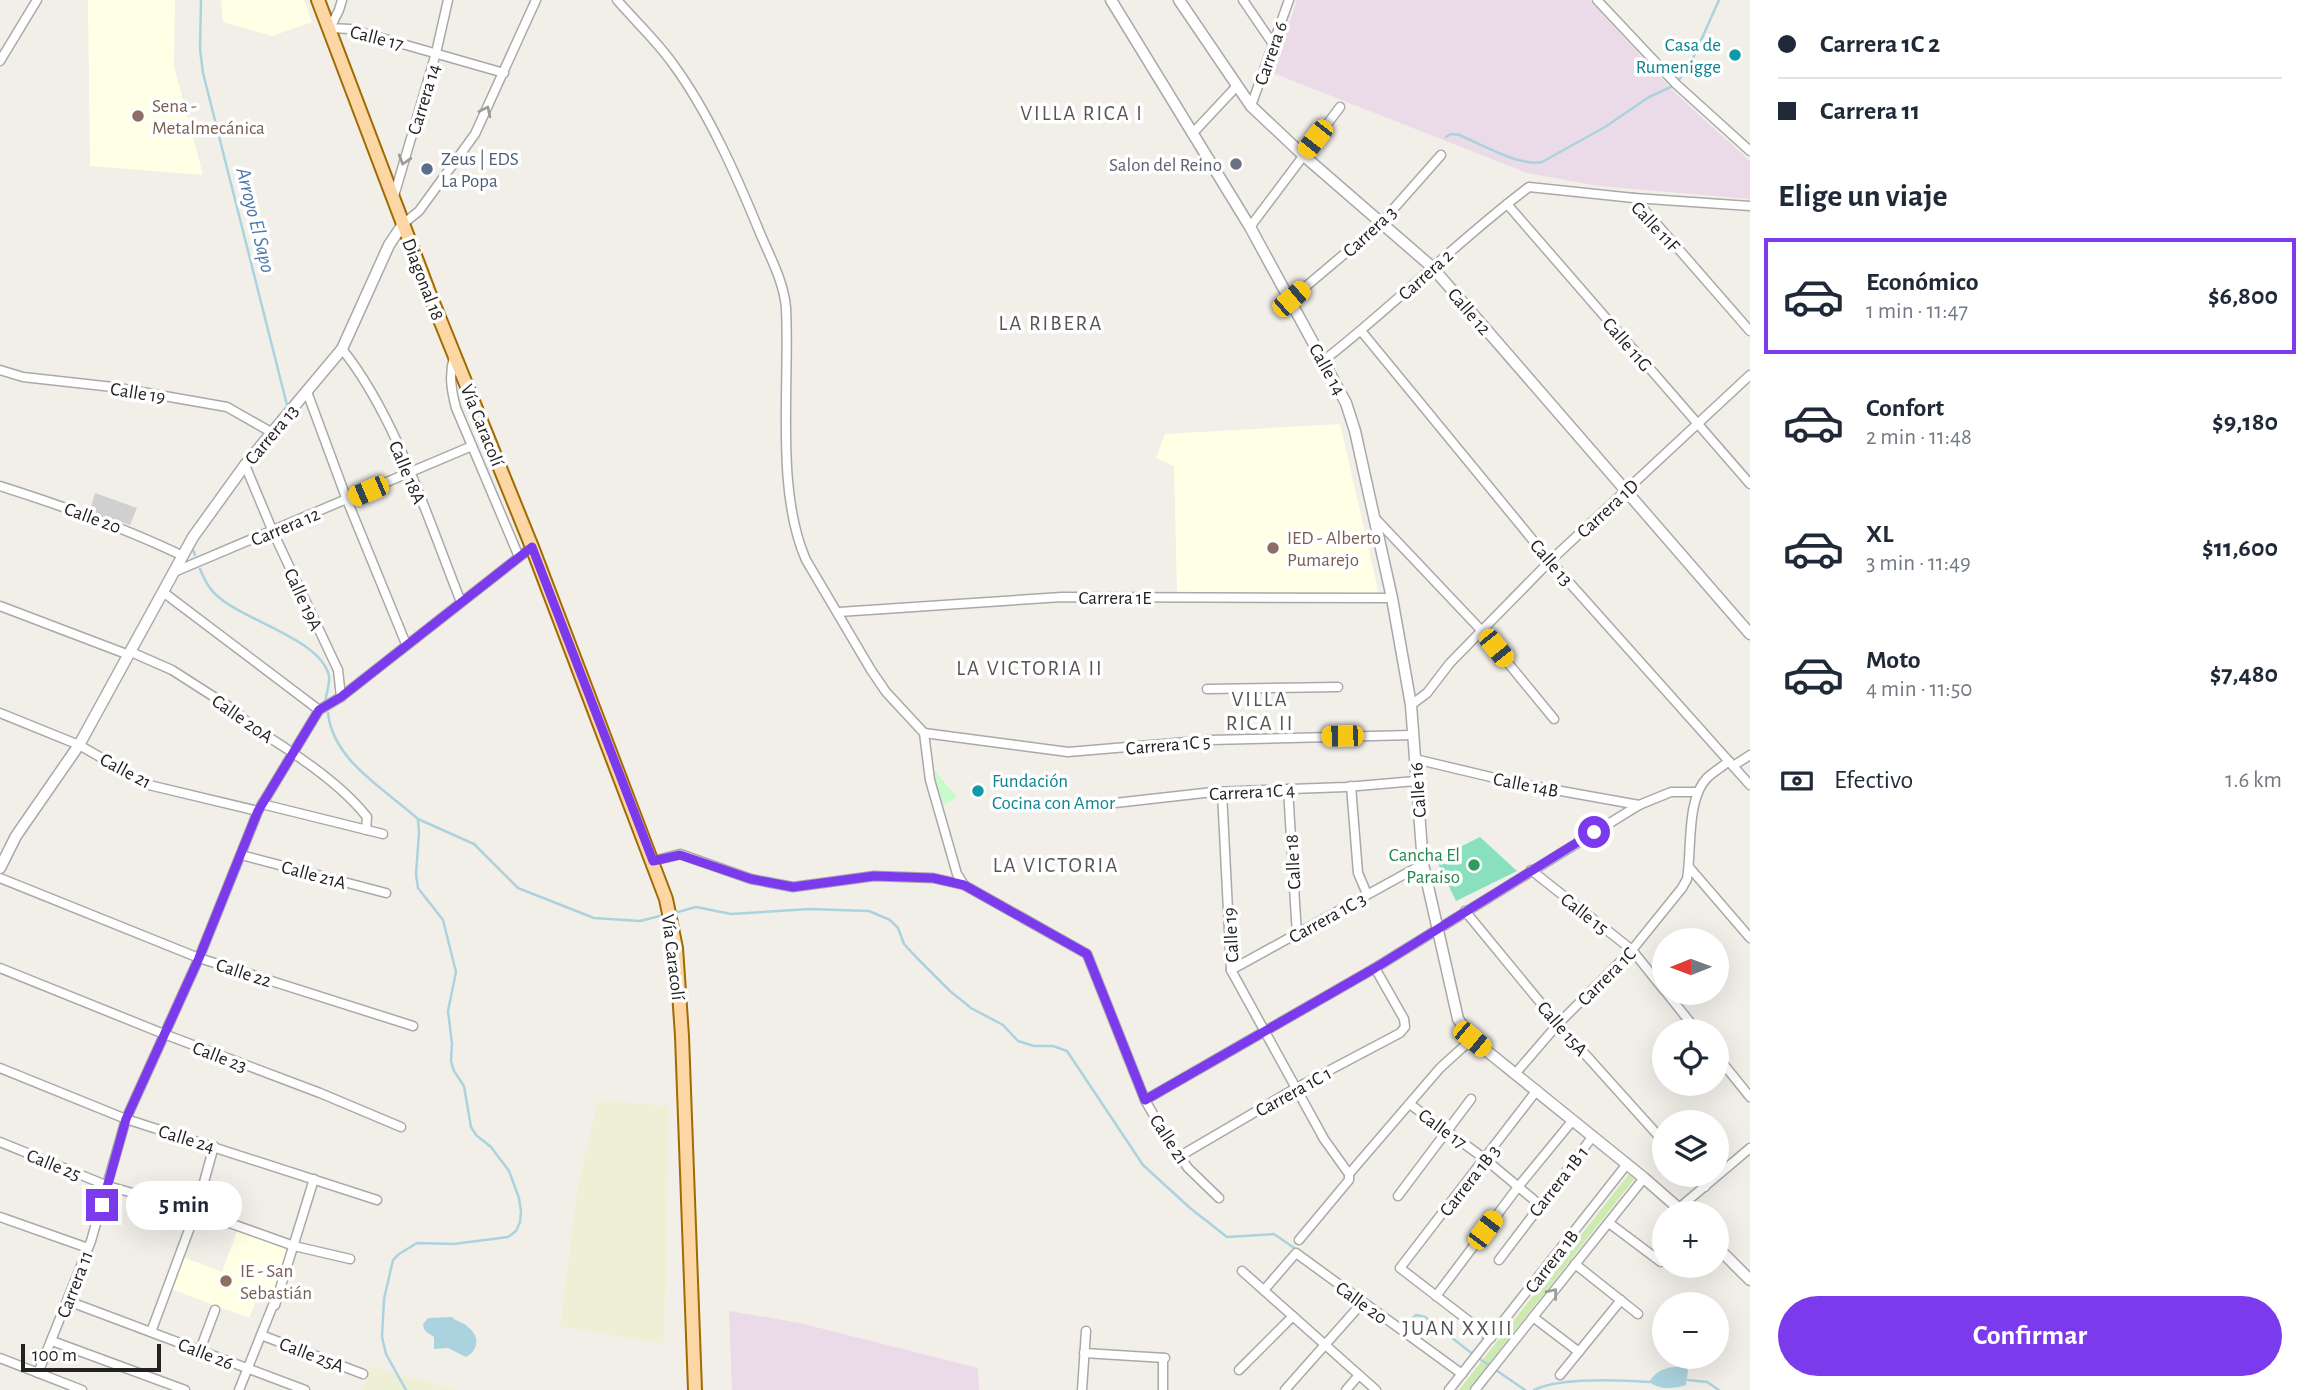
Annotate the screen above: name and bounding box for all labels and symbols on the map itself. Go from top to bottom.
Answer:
street label: Carrera 6 [1252,19,1291,88]
street label: Calle 17 [348,23,405,54]
place label: Casa de Rumenigge [1636,36,1721,77]
marker: Casa de Rumenigge [1727,47,1743,63]
street label: Carrera 14 [405,62,444,137]
place label: Sena - Metalmecánica [152,97,265,138]
district label: VILLA RICA I [1020,103,1144,124]
one-way arrow [478,106,492,118]
marker: Sena - Metalmecánica [130,108,146,124]
car [1294,116,1337,162]
place label: Zeus | EDS La Popa [441,149,519,191]
one-way arrow [398,154,413,166]
place label: Salon del Reino [1109,156,1222,175]
marker: Salon del Reino [1228,156,1244,172]
marker: Zeus | EDS La Popa [419,161,435,177]
water label: Arroyo El Sapo [231,164,279,275]
street label: Calle 11F [1627,198,1683,256]
street label: Carrera 3 [1340,203,1400,261]
street label: Diagonal 18 [398,236,447,323]
street label: Carrera 2 [1395,246,1457,304]
car [1269,277,1314,321]
street label: Calle 12 [1444,285,1494,339]
district label: LA RIBERA [999,313,1103,334]
street label: Calle 11G [1599,314,1655,376]
street label: Calle 14 [1305,341,1348,399]
street label: Calle 19 [109,380,167,407]
street label: Vía Caracolí [457,382,507,470]
street label: Carrera 13 [242,401,302,469]
street label: Calle 18A [385,438,428,507]
car [345,473,392,509]
street label: Carrera 1D [1574,476,1642,542]
street label: Calle 20 [62,499,123,537]
street label: Carrera 12 [248,504,323,550]
place label: IED - Alberto Pumarejo [1287,529,1381,570]
street label: Calle 13 [1526,536,1576,590]
marker: IED - Alberto Pumarejo [1265,540,1281,556]
street label: Calle 19A [280,566,325,634]
street label: Carrera 1E [1078,589,1152,608]
car [1475,625,1518,671]
district label: LA VICTORIA II [956,658,1104,679]
district label: VILLA RICA II [1226,689,1294,734]
street label: Calle 20A [208,691,276,747]
car [1321,725,1364,747]
street label: Carrera 1C 5 [1125,732,1211,759]
street label: Calle 21 [96,750,154,793]
street label: Calle 16 [1407,762,1430,818]
street label: Calle 14B [1492,770,1560,801]
place label: Fundación Cocina con Amor [992,772,1115,813]
street label: Carrera 1C 4 [1209,781,1296,804]
marker: Fundación Cocina con Amor [970,783,986,799]
route start [1578,816,1610,848]
street label: Calle 18 [1283,834,1304,890]
place label: Cancha El Paraiso [1389,846,1460,887]
district label: LA VICTORIA [993,855,1119,876]
marker: Cancha El Paraiso [1466,857,1482,873]
street label: Calle 21A [279,858,348,893]
street label: Carrera 1C 3 [1286,889,1369,947]
street label: Calle 15 [1557,890,1611,938]
street label: Calle 19 [1221,907,1242,963]
street label: Vía Caracolí [658,913,687,1002]
north arrow [1652,928,1729,1004]
street label: Carrera 1C [1574,944,1640,1010]
street label: Calle 22 [213,956,274,991]
street label: Calle 15A [1533,998,1590,1060]
car [1450,1017,1495,1061]
street label: Calle 23 [190,1038,249,1076]
street label: Carrera 1C 1 [1253,1064,1335,1121]
street label: Calle 17 [1415,1106,1470,1153]
street label: Calle 21 [1146,1112,1192,1168]
street label: Calle 24 [156,1122,217,1157]
street label: Carrera 1B 3 [1437,1142,1504,1220]
street label: Carrera 1B 1 [1526,1143,1592,1221]
street label: Calle 25 [24,1146,83,1185]
callout: 5 min [126,1180,242,1230]
route end [86,1189,118,1221]
car [1464,1207,1507,1253]
street label: Carrera 1B [1522,1227,1582,1297]
street label: Carrera 11 [54,1248,97,1321]
place label: IE - San Sebastián [240,1262,312,1303]
marker: IE - San Sebastián [218,1273,234,1289]
street label: Calle 20 [1332,1278,1390,1328]
one-way arrow [1544,1288,1557,1300]
district label: JUAN XXIII [1402,1318,1514,1339]
street label: Calle 25A [277,1334,346,1376]
street label: Calle 26 [175,1335,236,1374]
scale bar [21,1341,161,1373]

